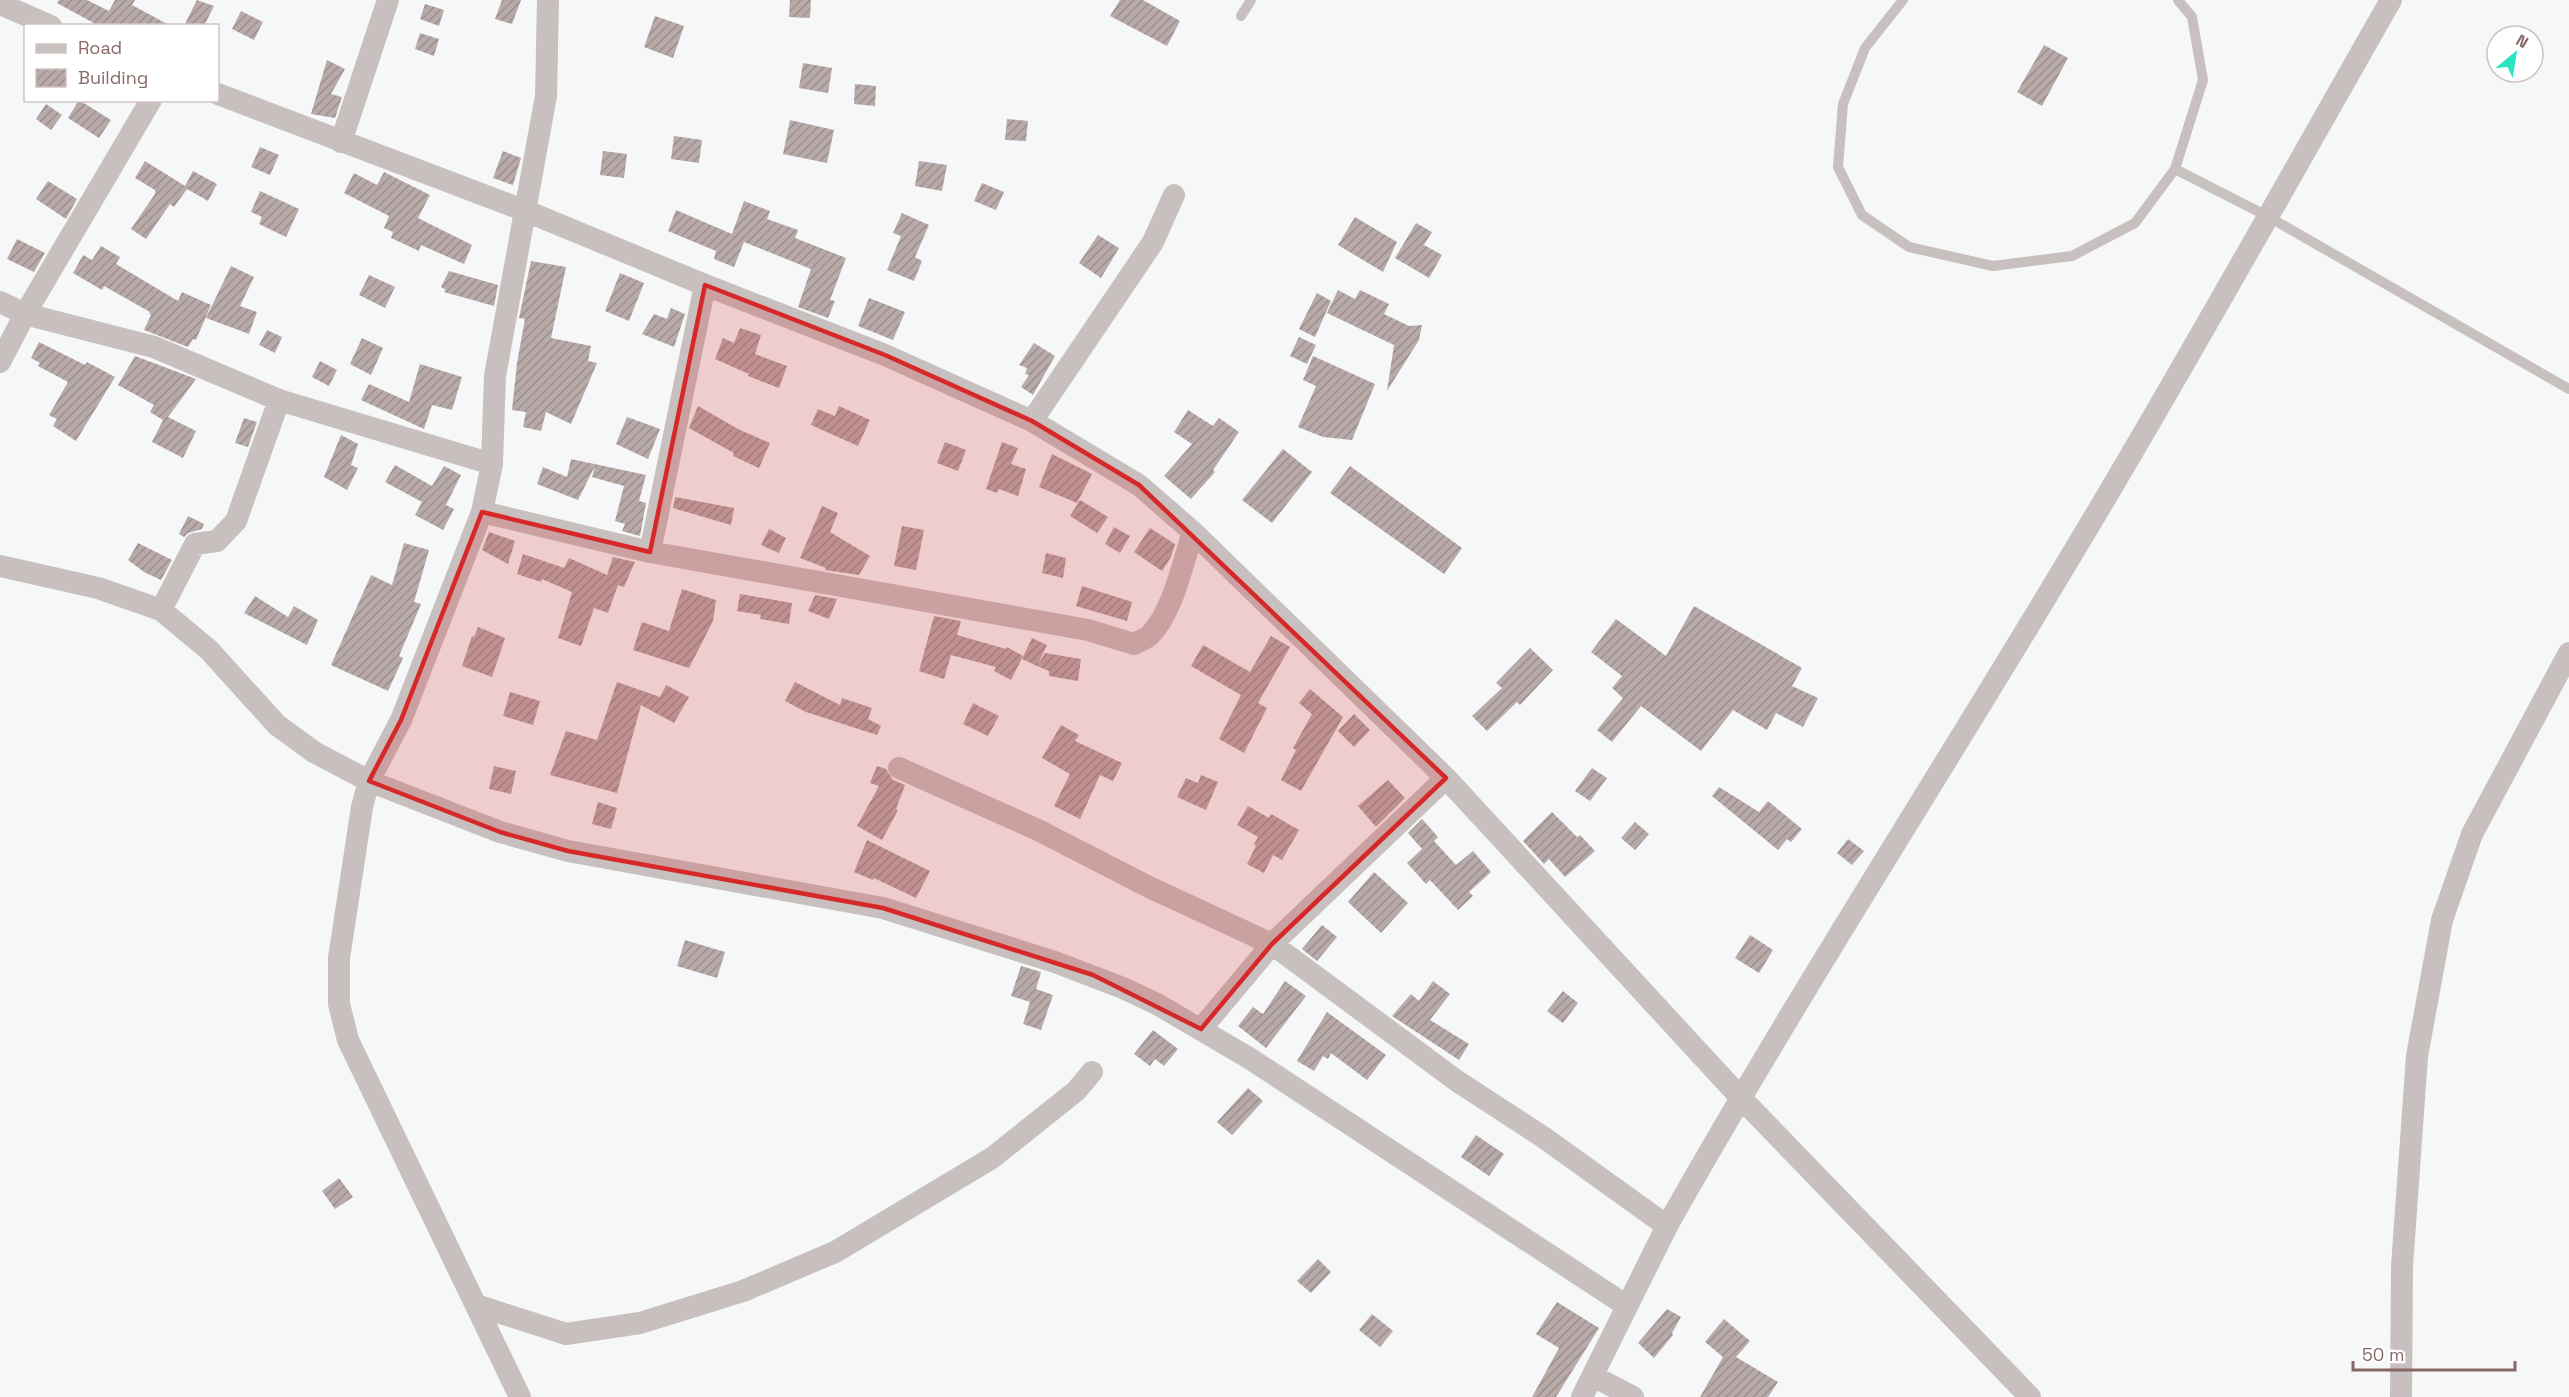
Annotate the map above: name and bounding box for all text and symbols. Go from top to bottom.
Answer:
legend [24,24,219,102]
north arrow [2485,24,2545,84]
text: N [2512,30,2532,53]
text: Road [78,36,122,59]
text: Building [78,66,148,89]
scale bar [2353,1334,2515,1372]
text: 50 m [2362,1343,2404,1366]

